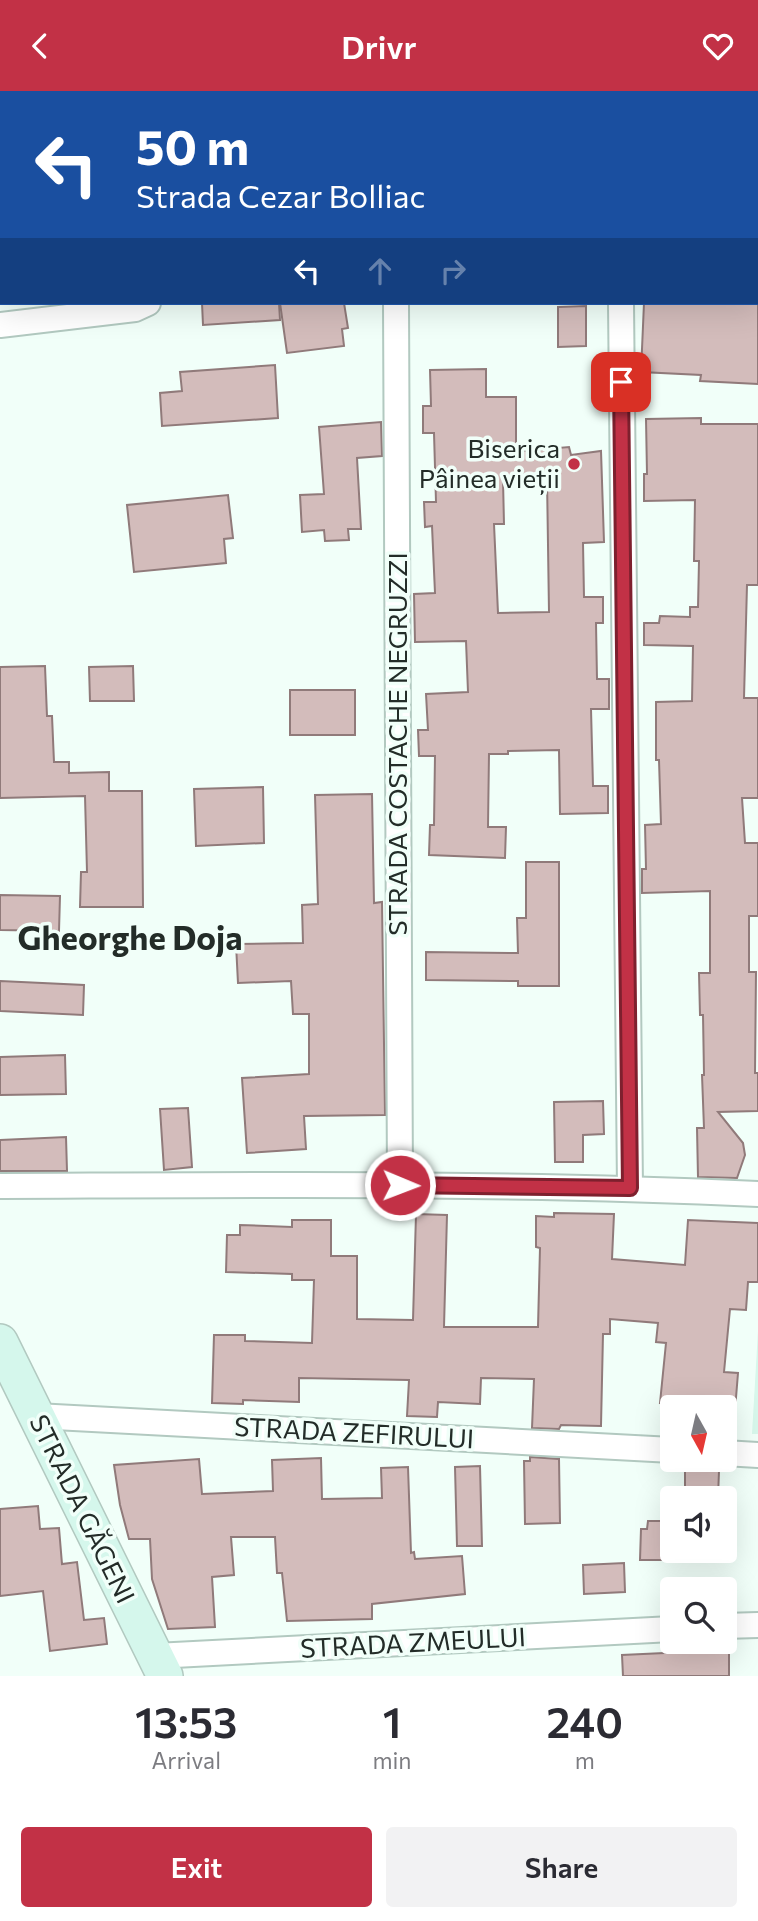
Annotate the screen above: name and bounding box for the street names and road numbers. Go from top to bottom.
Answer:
street label: STRADA COSTACHE NEGRUZZI [381,552,412,936]
street label: STRADA GĂGENI [24,1409,142,1608]
street label: STRADA ZEFIRULUI [233,1410,475,1453]
street label: STRADA ZMEULUI [299,1620,527,1663]

